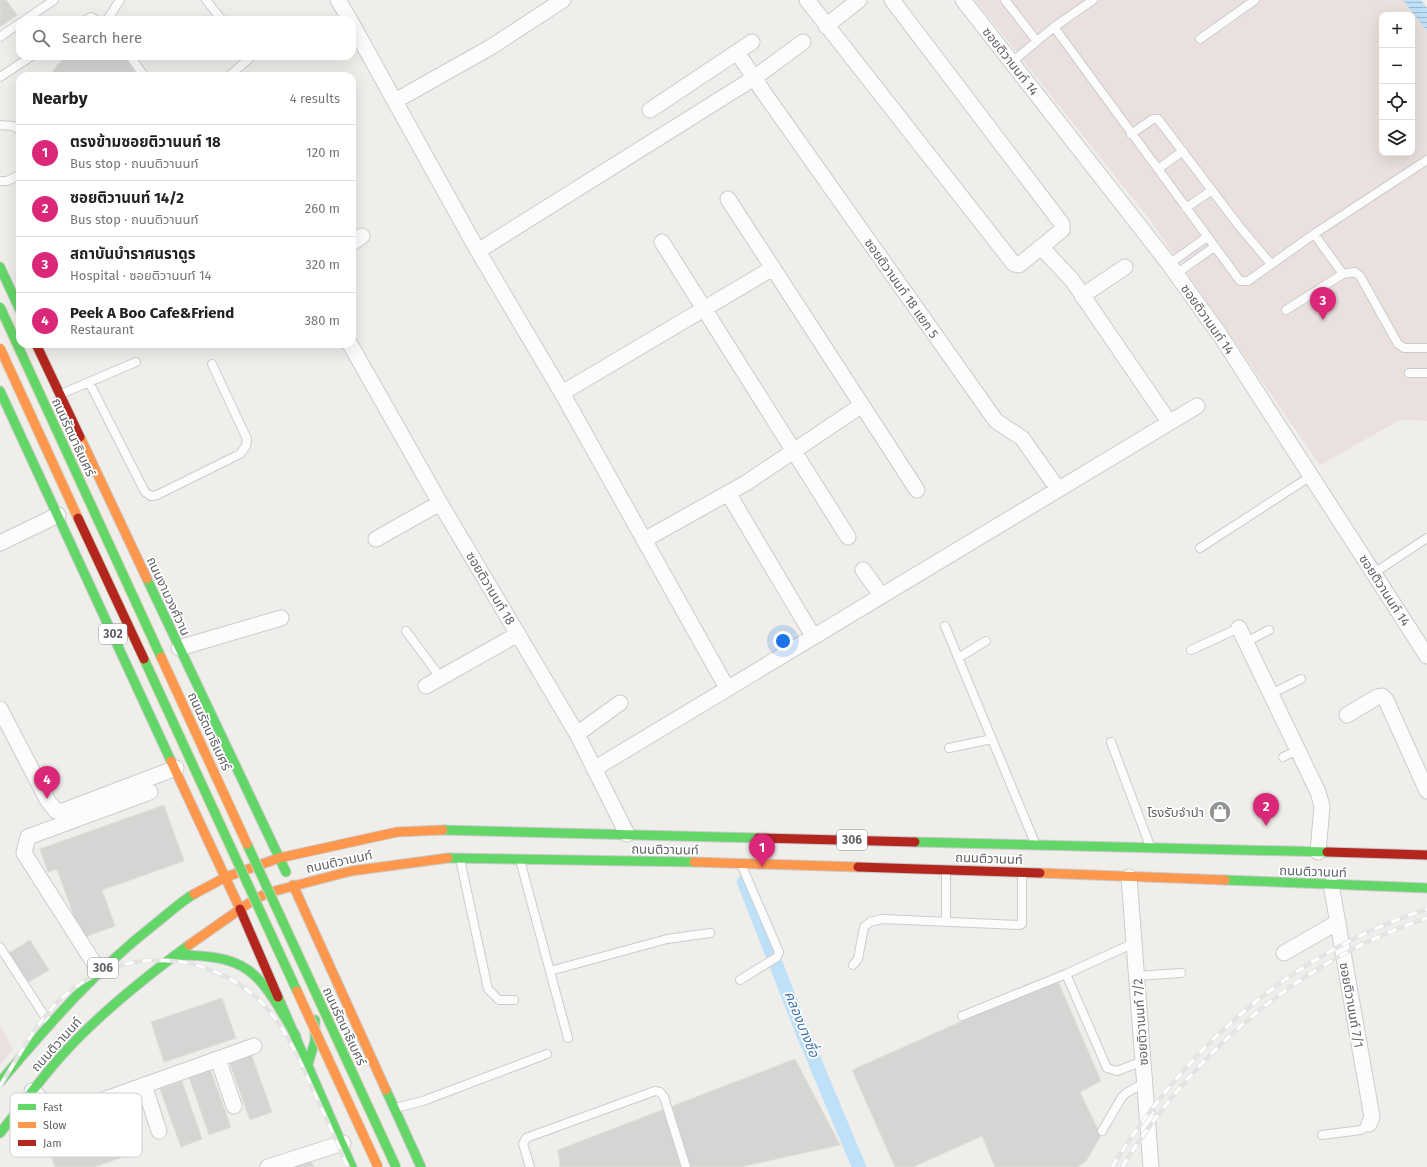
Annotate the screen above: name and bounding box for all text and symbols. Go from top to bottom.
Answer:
map controls [1379,12,1415,156]
button: + [1379,12,1415,48]
search box [16,16,356,60]
street label: ซอยติวานนท์ 14 [979,24,1042,98]
icon: search [30,27,52,49]
text: Search here [62,29,142,47]
button: − [1379,48,1415,84]
button: locate [1379,84,1415,120]
text: Nearby [32,88,87,109]
text: 4 results [290,91,340,106]
button: layers [1379,120,1415,156]
text: ตรงข้ามซอยติวานนท์ 18 [70,133,221,151]
text: 1 [42,145,48,160]
text: 120 m [306,145,340,160]
text: Bus stop · ถนนติวานนท์ [70,156,198,171]
text: ซอยติวานนท์ 14/2 [70,189,184,207]
text: 2 [42,201,48,216]
text: 260 m [305,201,340,216]
text: Bus stop · ถนนติวานนท์ [70,212,198,227]
street label: ซอยติวานนท์ 18 แยก 5 [861,236,942,341]
text: สถาบันบำราศนราดูร [70,245,196,263]
text: 3 [42,257,48,272]
text: 320 m [305,257,340,272]
text: Hospital · ซอยติวานนท์ 14 [70,268,211,283]
street label: ซอยติวานนท์ 14 [1178,281,1237,357]
pin: 3 [1310,287,1336,320]
text: Peek A Boo Cafe&Friend [70,304,234,322]
text: 4 [41,313,49,328]
text: 380 m [305,313,340,328]
text: Restaurant [70,322,134,337]
street label: ถนนรัตนาธิเบศร์ [49,396,99,479]
street label: ซอยติวานนท์ 18 [463,549,518,627]
street label: ซอยติวานนท์ 14 [1356,552,1413,629]
street label: ถนนงามวงศ์วาน [144,554,193,638]
road number: 302 [99,624,127,644]
your location [773,631,793,651]
street label: ถนนรัตนาธิเบศร์ [185,690,235,773]
pin: 4 [34,766,60,799]
pin: 2 [1253,793,1279,826]
shop icon: โรงรับจำนำ [1207,799,1233,825]
place label: โรงรับจำนำ [1147,805,1204,820]
road number: 306 [837,830,867,850]
pin: 1 [749,834,775,867]
street label: ถนนติวานนท์ [631,841,699,858]
street label: ถนนติวานนท์ [305,847,374,876]
street label: ถนนติวานนท์ [955,850,1023,867]
street label: ถนนติวานนท์ [1279,863,1347,880]
road number: 306 [88,958,118,978]
street label: ซอยติวานนท์ 7/1 [1337,961,1366,1049]
street label: ซอยติวานนท์ 7/2 [1130,978,1151,1066]
street label: ถนนรัตนาธิเบศร์ [320,985,370,1068]
water label: คลองบางซื่อ [781,988,825,1061]
street label: ถนนติวานนท์ [28,1014,85,1074]
legend [10,1093,142,1157]
text: Fast [43,1101,63,1114]
text: Slow [43,1119,67,1132]
text: Jam [43,1137,62,1150]

